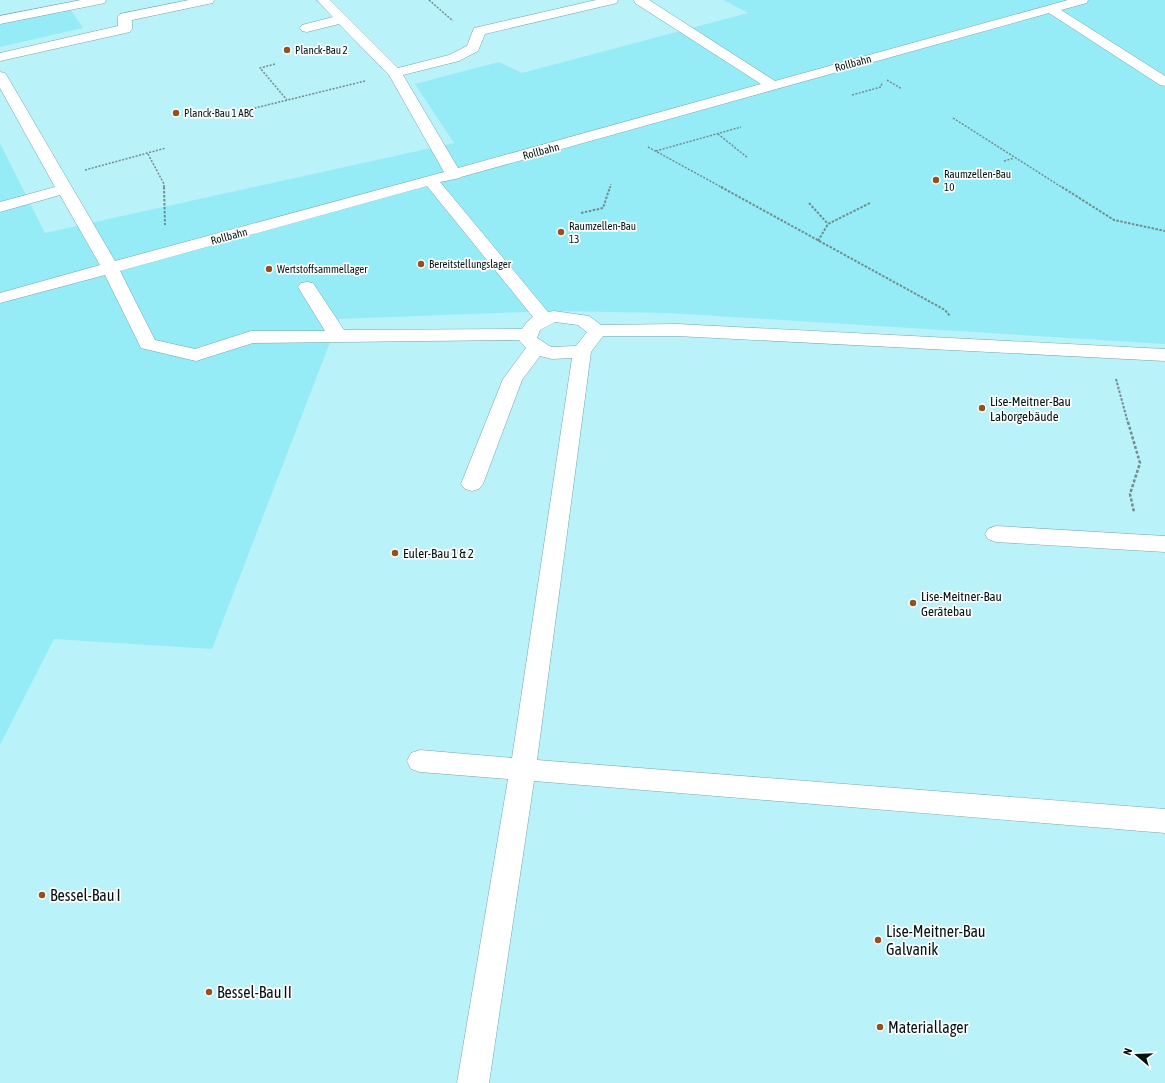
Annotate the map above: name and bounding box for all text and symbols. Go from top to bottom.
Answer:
place label: Planck-Bau 2 [295,44,348,56]
marker: Planck-Bau 2 [282,45,292,55]
street label: Rollbahn [833,52,873,74]
place label: Planck-Bau 1 ABC [184,107,254,119]
marker: Planck-Bau 1 ABC [171,108,181,118]
street label: Rollbahn [521,140,561,162]
place label: Raumzellen-Bau 10 [944,168,1011,193]
marker: Raumzellen-Bau 10 [931,175,941,185]
place label: Raumzellen-Bau 13 [569,220,636,245]
street label: Rollbahn [209,225,249,247]
marker: Raumzellen-Bau 13 [556,227,566,237]
place label: Bereitstellungslager [429,258,512,270]
marker: Bereitstellungslager [416,259,426,269]
place label: Wertstoffsammellager [277,263,368,275]
marker: Wertstoffsammellager [264,264,274,274]
place label: Lise-Meitner-Bau Laborgebäude [990,394,1071,424]
marker: Lise-Meitner-Bau Laborgebäude [977,403,987,413]
place label: Euler-Bau 1 & 2 [403,546,474,561]
marker: Euler-Bau 1 & 2 [390,548,400,558]
place label: Lise-Meitner-Bau Gerätebau [921,589,1002,619]
marker: Lise-Meitner-Bau Gerätebau [908,598,918,608]
place label: Bessel-Bau I [50,886,121,904]
marker: Bessel-Bau I [37,890,47,900]
place label: Lise-Meitner-Bau Galvanik [886,922,986,958]
marker: Lise-Meitner-Bau Galvanik [873,935,883,945]
place label: Bessel-Bau II [217,983,292,1001]
marker: Bessel-Bau II [204,987,214,997]
place label: Materiallager [888,1018,968,1037]
marker: Materiallager [875,1022,885,1032]
north arrow [1117,1035,1157,1075]
text: N [1121,1047,1134,1057]

